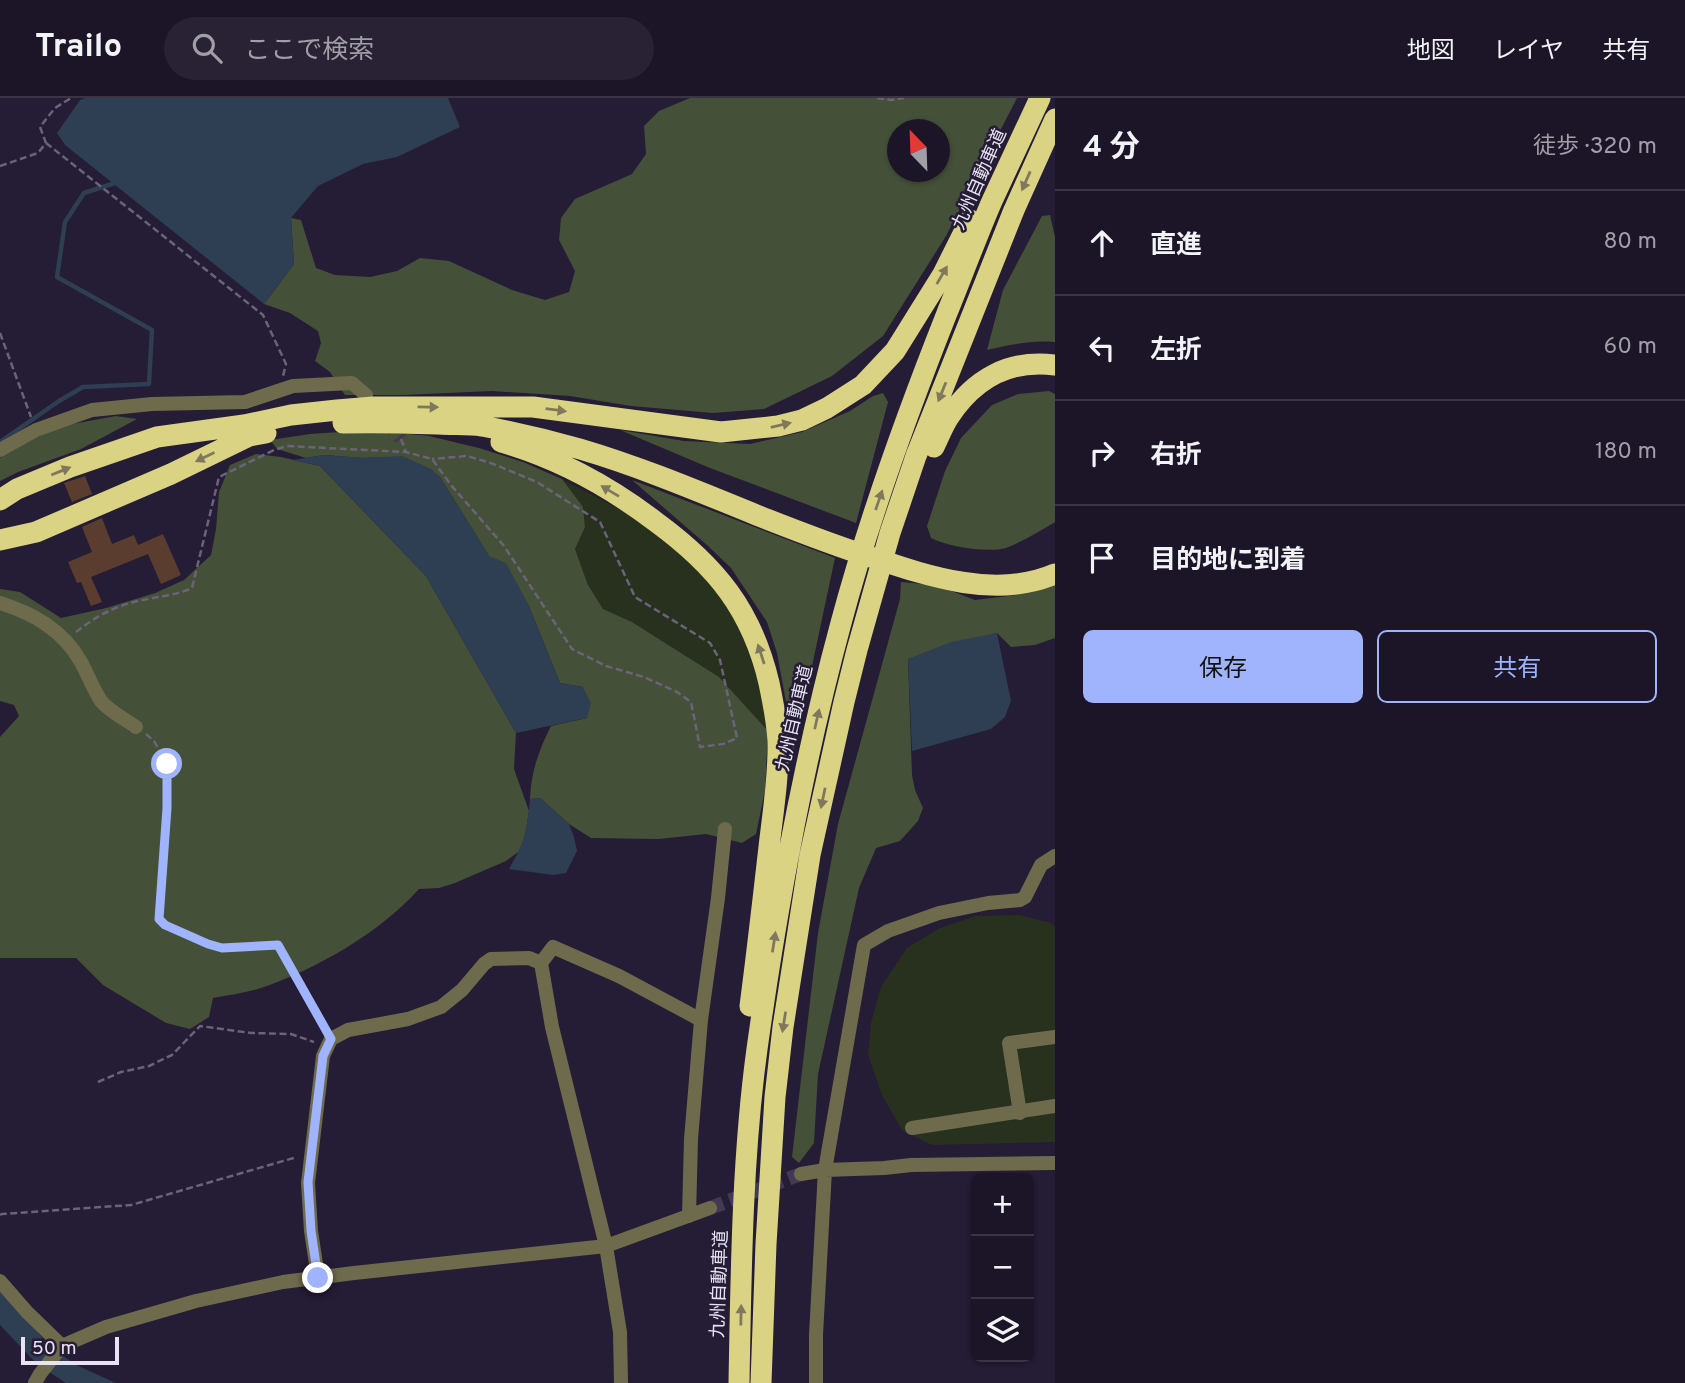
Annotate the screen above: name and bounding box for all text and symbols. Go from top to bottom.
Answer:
search box [164,17,654,80]
text: Trailo [35,27,122,69]
icon: search [188,29,226,67]
text: ここで検索 [244,35,374,68]
text: 地図 [1407,37,1455,67]
text: レイヤ [1493,37,1564,67]
text: 共有 [1602,37,1650,67]
north arrow [887,119,950,182]
street label: 九州自動車道 [948,126,1013,234]
text: 4 分 [1083,130,1140,167]
text: 徒歩 · 320 m [1533,133,1657,162]
one-way arrow [1020,171,1032,191]
icon: ahead [1083,224,1121,262]
text: 80 m [1604,228,1657,257]
text: 直進 [1150,230,1202,263]
one-way arrow [936,266,948,285]
icon: left [1083,329,1121,367]
text: 60 m [1604,333,1657,362]
text: 左折 [1150,335,1202,368]
one-way arrow [937,382,948,403]
one-way arrow [417,401,439,413]
one-way arrow [545,405,567,416]
one-way arrow [770,419,792,430]
icon: right [1083,434,1121,472]
text: 180 m [1595,438,1657,467]
text: 右折 [1150,440,1202,473]
one-way arrow [194,451,214,463]
one-way arrow [51,465,72,476]
one-way arrow [601,485,620,497]
one-way arrow [874,490,885,511]
icon: arrive [1083,539,1121,577]
text: 目的地に到着 [1150,545,1306,578]
button: 保存 [1083,630,1363,703]
button: 共有 [1377,630,1657,703]
one-way arrow [756,643,766,664]
street label: 九州自動車道 [772,663,819,774]
one-way arrow [812,708,823,730]
route start [151,748,182,779]
one-way arrow [817,787,828,809]
one-way arrow [769,931,780,953]
one-way arrow [778,1011,789,1033]
map controls [971,1173,1034,1362]
button: + [971,1173,1034,1236]
street label: 九州自動車道 [707,1230,734,1338]
button: − [971,1236,1034,1299]
route end [302,1262,333,1293]
button: layers [971,1299,1034,1362]
one-way arrow [735,1304,746,1326]
scale bar [21,1334,119,1366]
text: 50 m [32,1337,77,1361]

